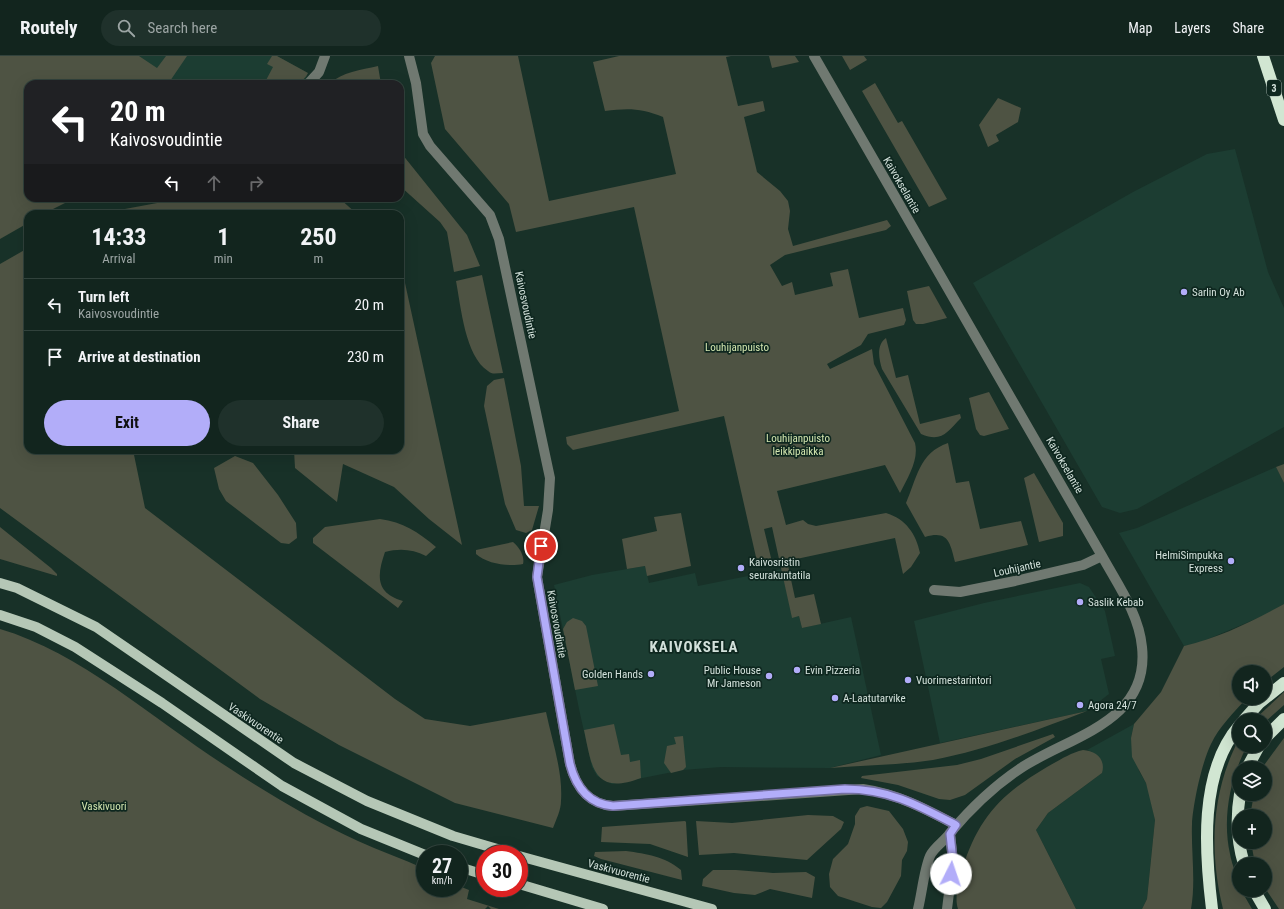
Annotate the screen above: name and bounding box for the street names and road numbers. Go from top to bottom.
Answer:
road number: 3 [1267,80,1281,96]
street label: Kaivokselantie [880,155,923,216]
street label: Kaivosvoudintie [512,270,539,340]
street label: Kaivokselantie [1043,435,1086,496]
street label: Louhijantie [992,557,1042,580]
street label: Kaivosvoudintie [544,589,569,659]
street label: Vaskivuorentie [226,700,286,747]
street label: Vaskivuorentie [586,857,651,886]

